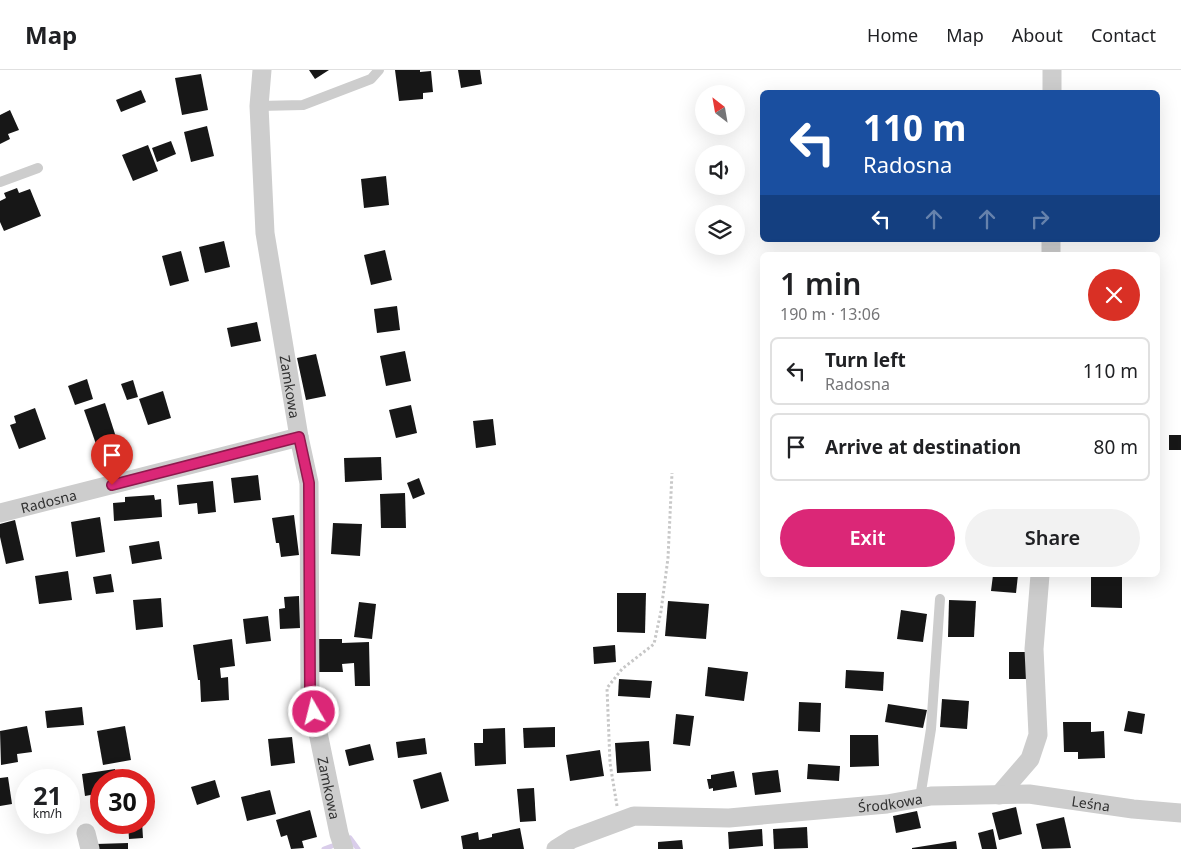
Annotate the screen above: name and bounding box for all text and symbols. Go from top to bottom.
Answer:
text: Map [25,18,77,51]
text: Home [867,23,918,47]
text: Map [946,23,984,47]
text: About [1012,23,1063,47]
text: Contact [1091,23,1156,47]
north arrow [695,85,745,135]
map controls [695,85,745,255]
text: 110 m [863,104,966,151]
icon: left [780,110,845,175]
button: sound [695,145,745,195]
text: Radosna [863,149,952,179]
button: layers [695,205,745,255]
icon: left [867,205,895,233]
icon: ahead [920,205,948,233]
icon: ahead [973,205,1001,233]
icon: right [1026,205,1054,233]
text: 1 min [780,263,861,304]
button: close [1088,269,1140,321]
text: 190 m · 13:06 [780,303,880,325]
text: Turn left [825,347,906,373]
street label: Zamkowa [276,354,305,420]
icon: left [782,357,810,385]
text: 110 m [1083,358,1138,384]
text: Radosna [825,373,890,395]
icon: arrive [782,433,810,461]
pin [91,434,133,485]
text: Arrive at destination [825,434,1021,460]
text: 80 m [1094,434,1138,460]
icon: arrive [98,441,126,469]
street label: Radosna [19,484,78,517]
button: Exit [780,509,955,567]
button: Share [965,509,1140,567]
position arrow [287,685,339,737]
street label: Zamkowa [314,755,345,821]
speed limit sign: 30 [90,769,155,834]
text: 21 [33,778,62,812]
street label: Środkowa [857,788,924,816]
street label: Leśna [1071,791,1111,815]
text: km/h [33,805,62,822]

